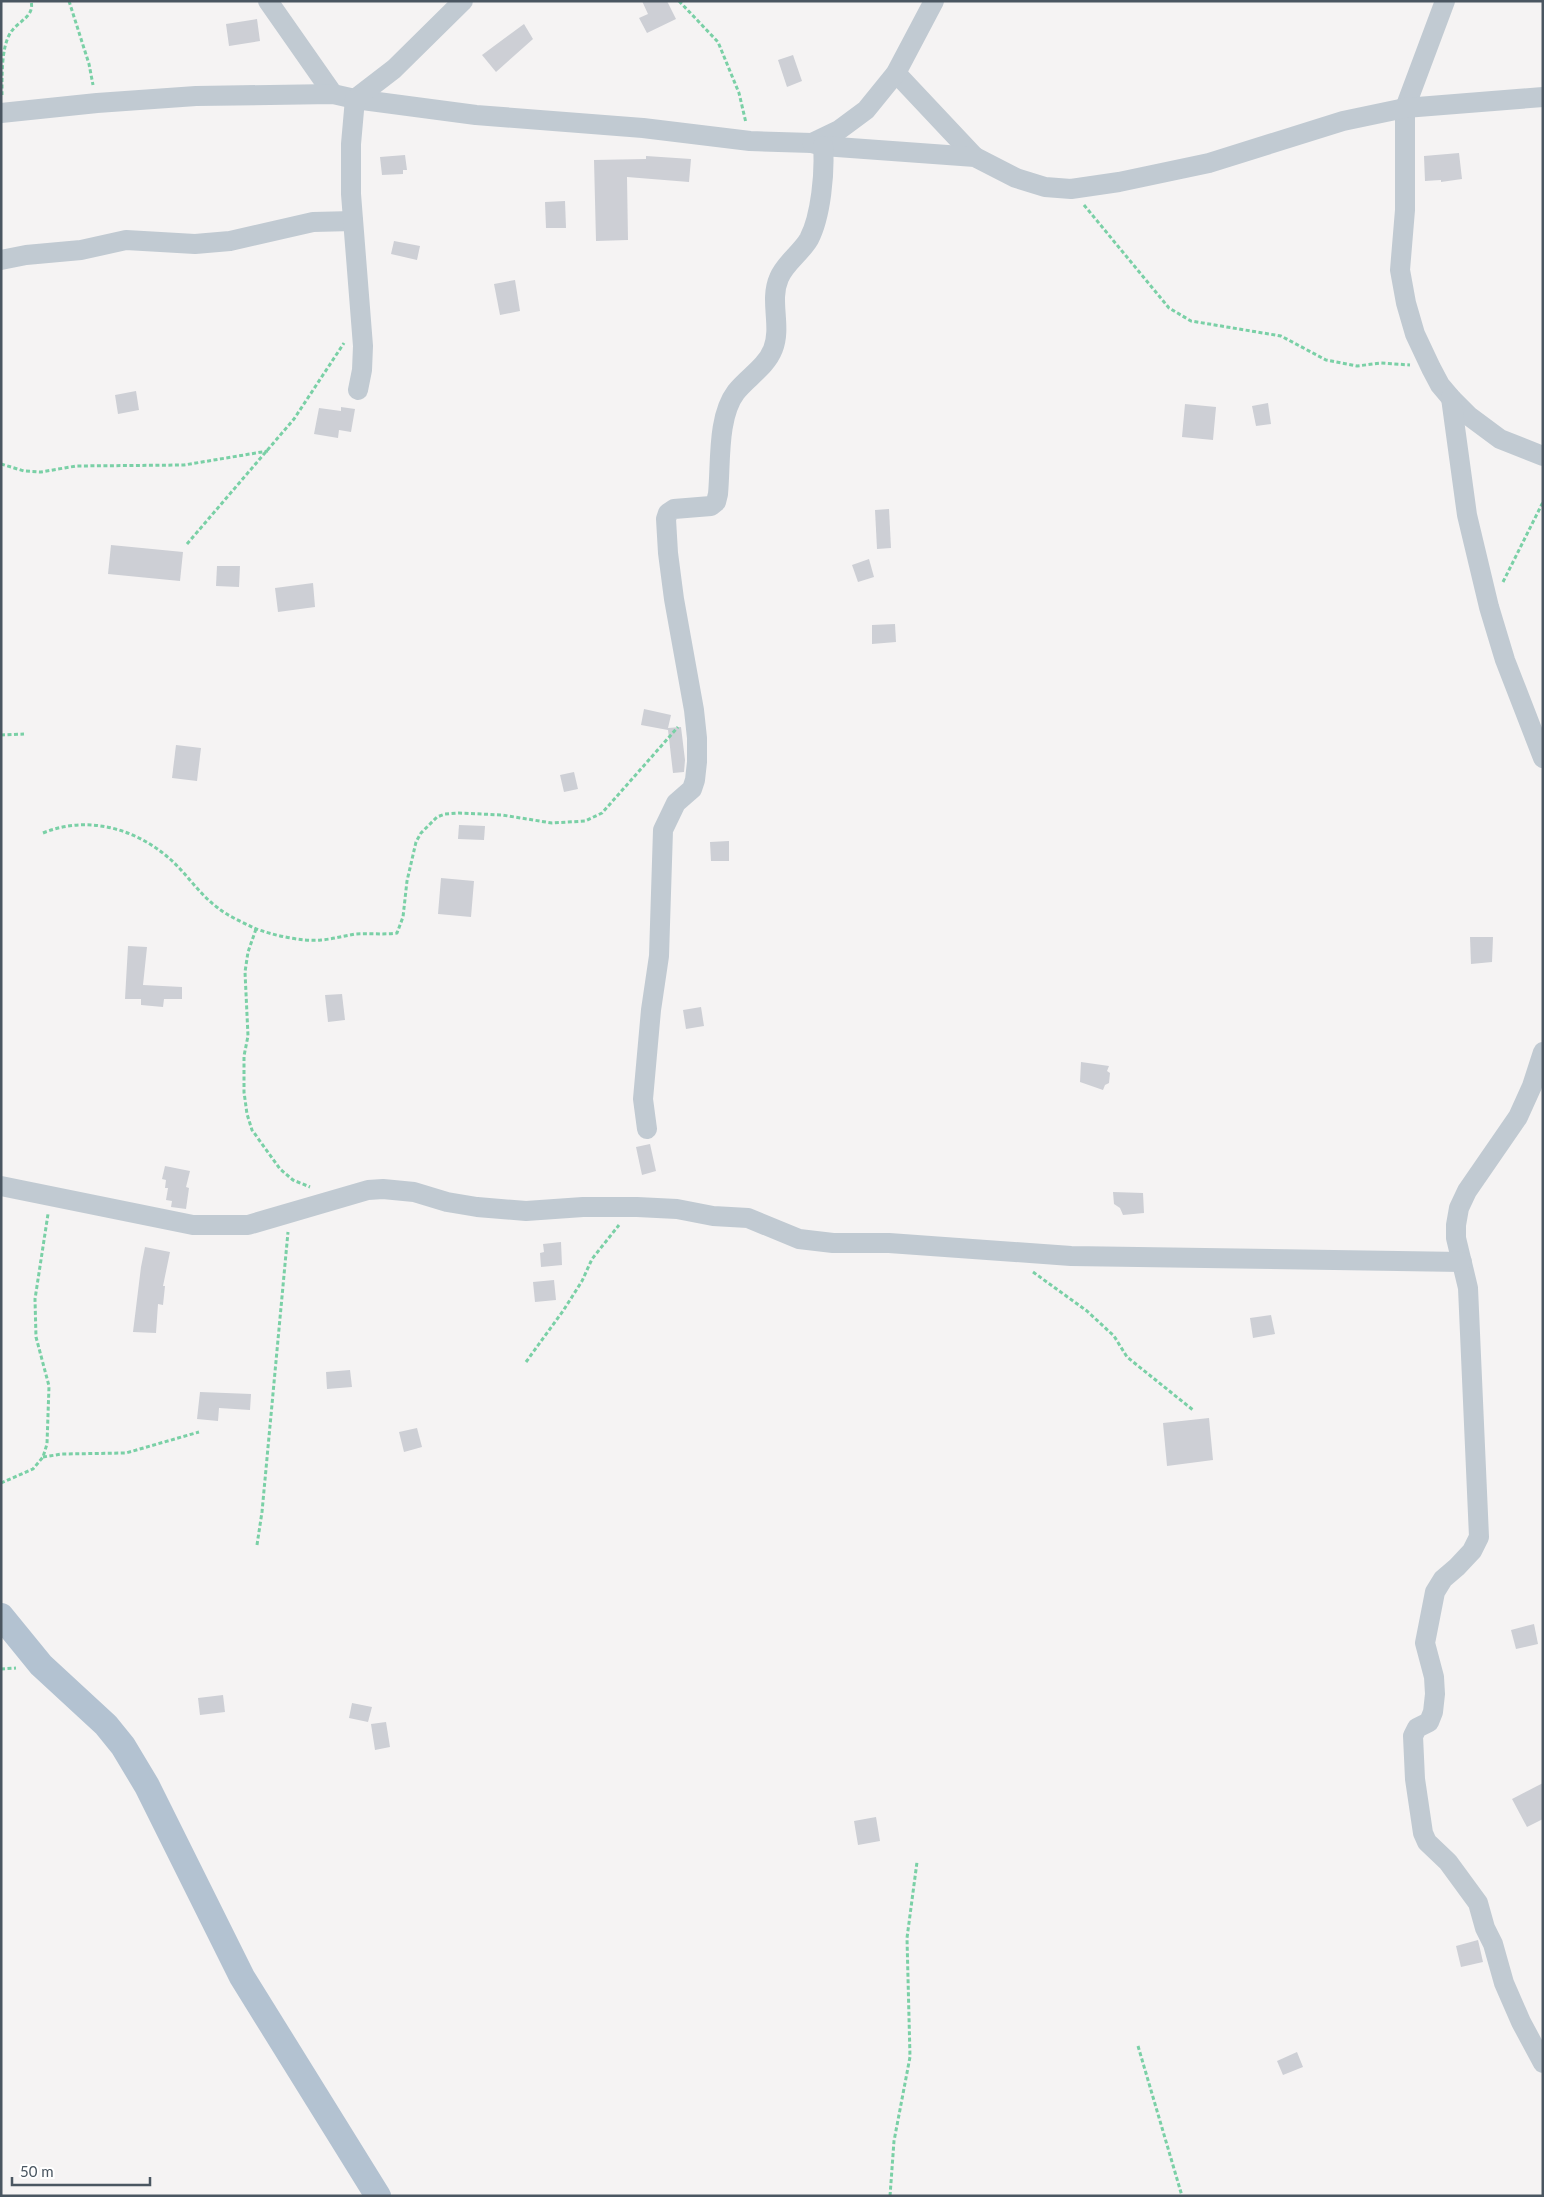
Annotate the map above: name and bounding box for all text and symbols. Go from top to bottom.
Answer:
scale bar [12,2154,150,2186]
text: 50 m [20,2162,54,2180]

